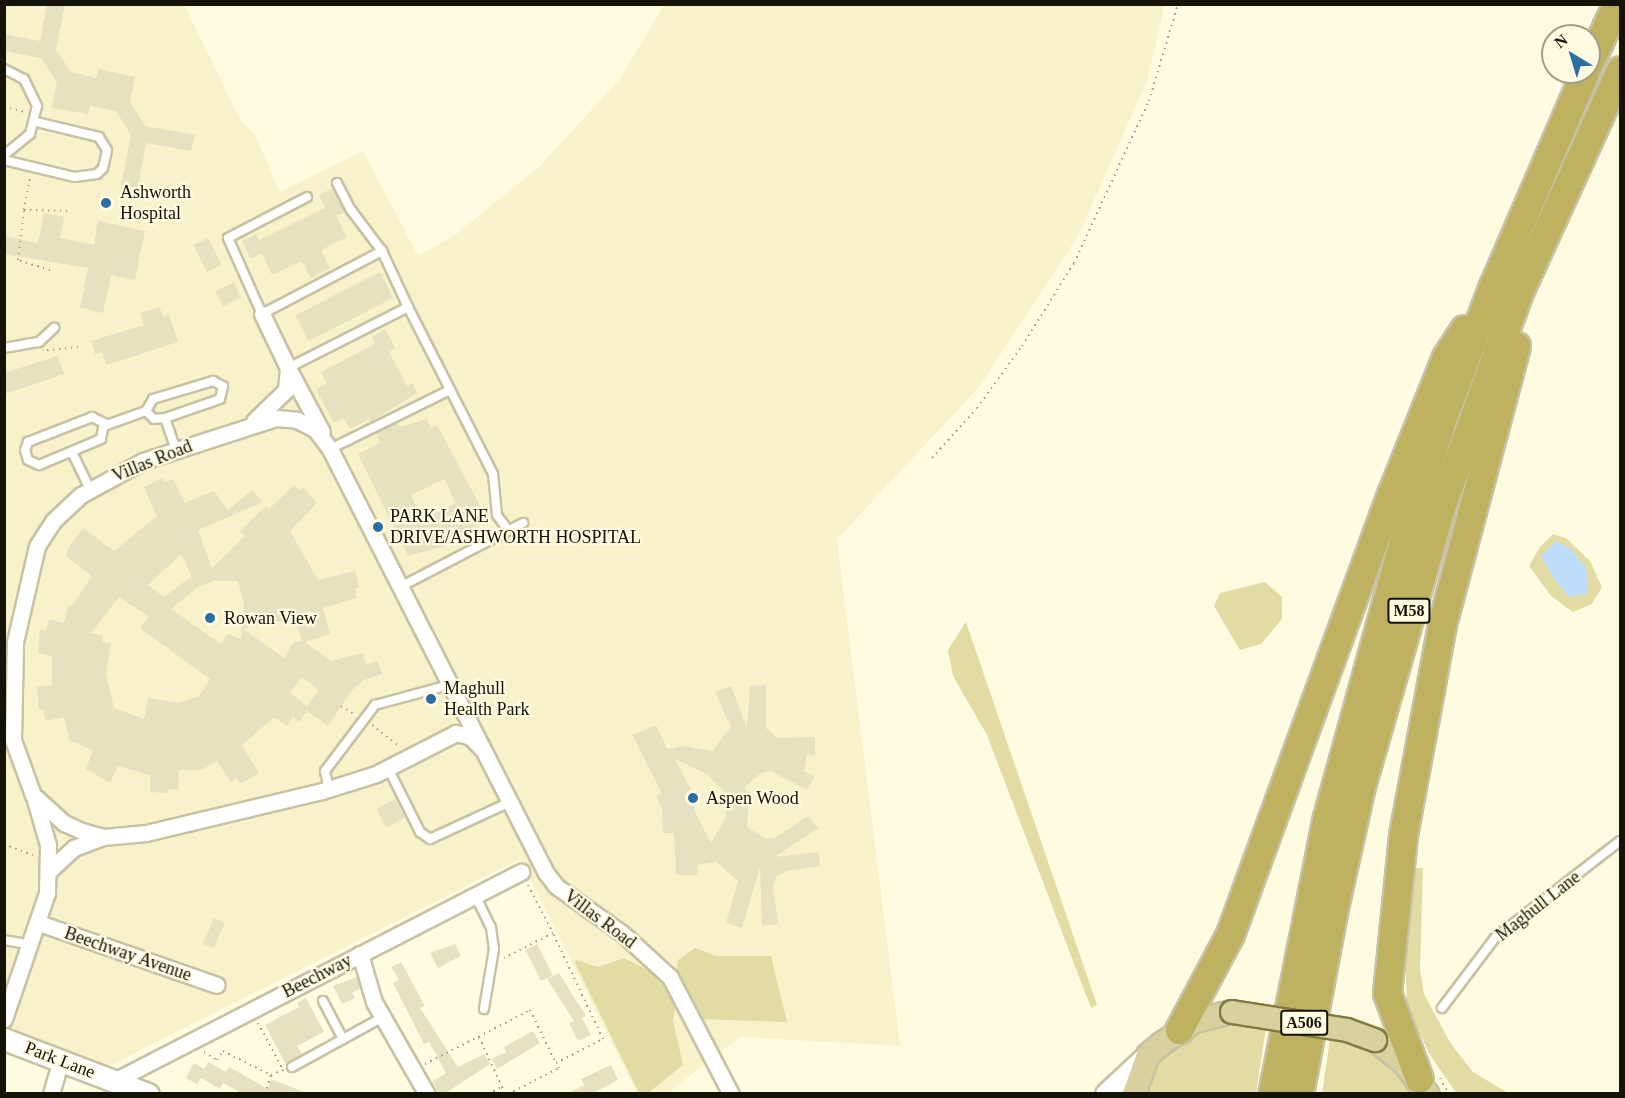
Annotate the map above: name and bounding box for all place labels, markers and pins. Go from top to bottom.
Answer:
place label: Ashworth Hospital [120,182,191,224]
marker: Ashworth Hospital [97,194,115,212]
place label: PARK LANE DRIVE/ASHWORTH HOSPITAL [390,506,641,548]
marker: PARK LANE DRIVE/ASHWORTH HOSPITAL [371,520,385,534]
place label: Rowan View [224,607,317,629]
marker: Rowan View [201,609,219,627]
place label: Maghull Health Park [444,678,529,720]
marker: Maghull Health Park [422,690,440,708]
place label: Aspen Wood [706,787,799,809]
marker: Aspen Wood [684,789,702,807]

